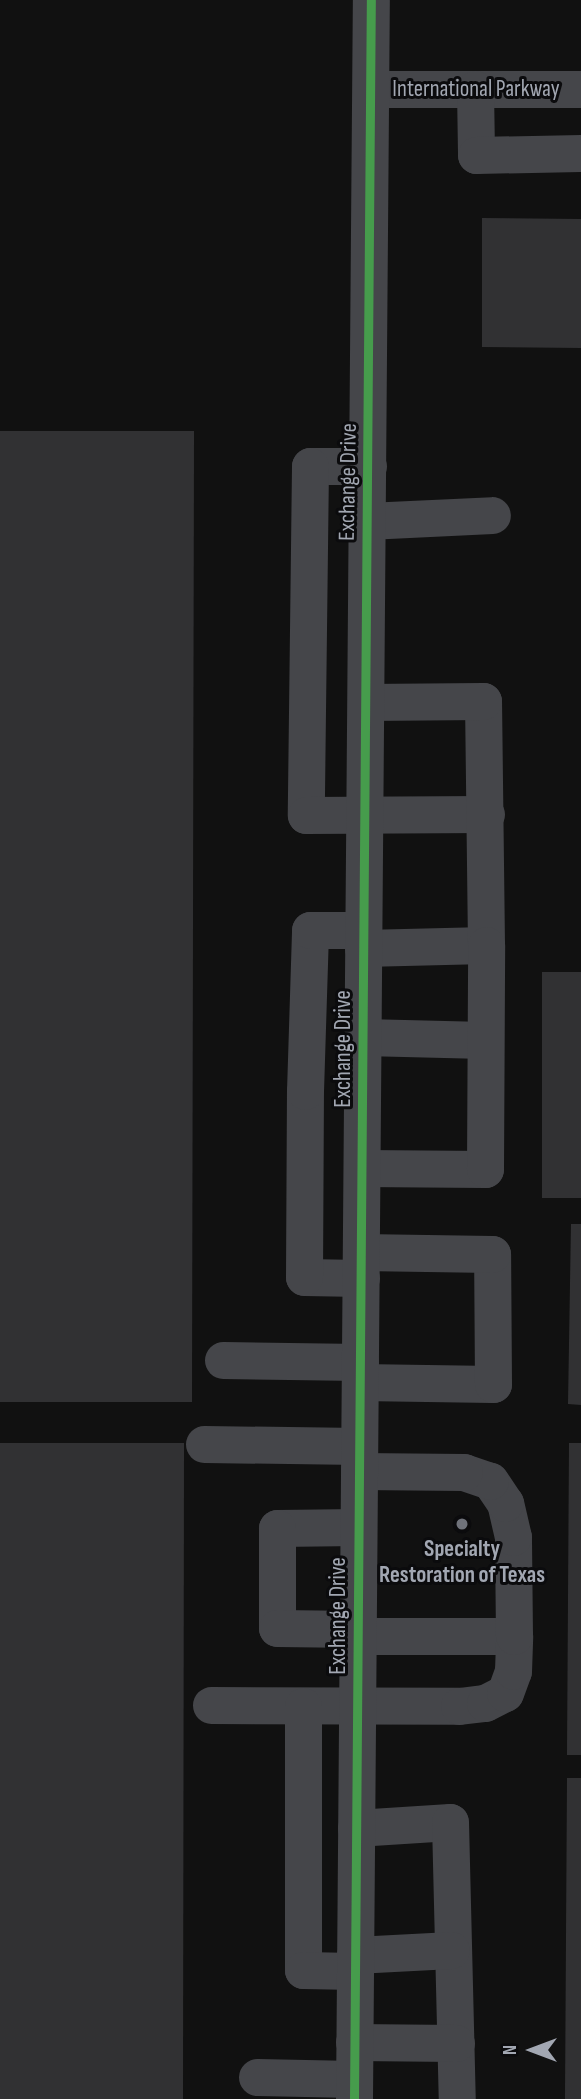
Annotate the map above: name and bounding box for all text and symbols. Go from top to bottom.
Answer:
street label: International Parkway [392,75,560,103]
street label: Exchange Drive [333,423,363,541]
street label: Exchange Drive [329,990,357,1108]
marker: Specialty Restoration of Texas [454,1516,470,1532]
place label: Specialty Restoration of Texas [379,1535,545,1589]
street label: Exchange Drive [324,1557,352,1675]
north arrow [497,2015,567,2085]
text: N [499,2045,522,2055]

